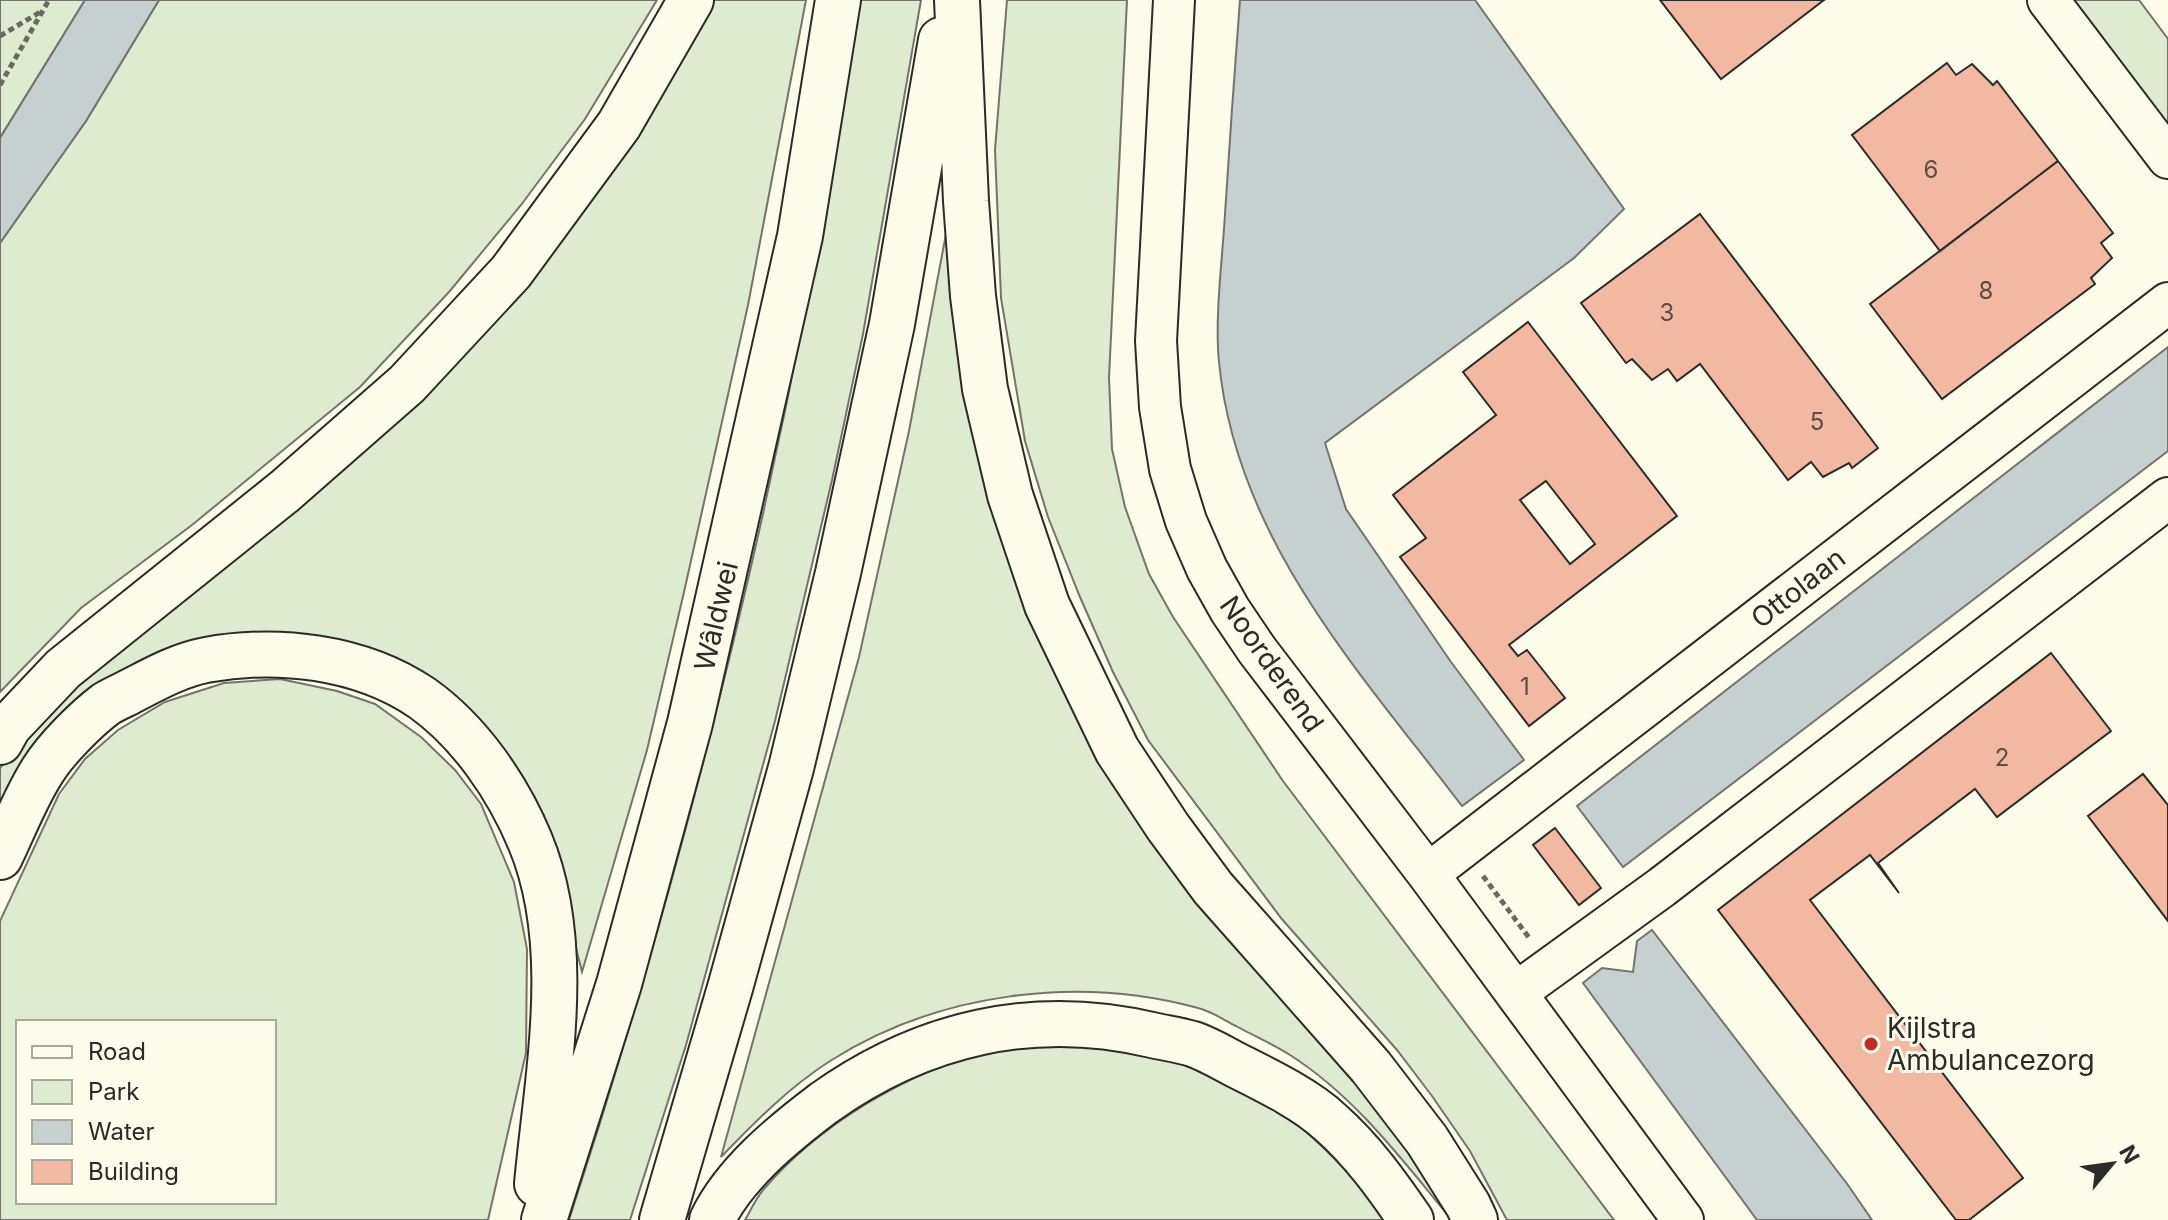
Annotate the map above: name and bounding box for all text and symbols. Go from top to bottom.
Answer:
house number: 6 [1924,155,1938,184]
house number: 8 [1979,276,1993,305]
house number: 3 [1660,298,1674,327]
house number: 5 [1810,407,1824,436]
street label: Ottolaan [1744,541,1852,635]
street label: Wâldwei [687,558,745,674]
street label: Noorderend [1213,589,1331,739]
house number: 1 [1520,672,1530,701]
house number: 2 [1995,743,2009,772]
place label: Kijlstra Ambulancezorg [1887,1011,2095,1077]
legend [16,1020,276,1204]
marker: Kijlstra Ambulancezorg [1862,1035,1880,1053]
text: Road [88,1037,146,1066]
text: Park [88,1077,139,1106]
text: Water [88,1117,155,1146]
north arrow [2072,1124,2152,1204]
text: N [2114,1141,2145,1168]
text: Building [88,1157,179,1186]

